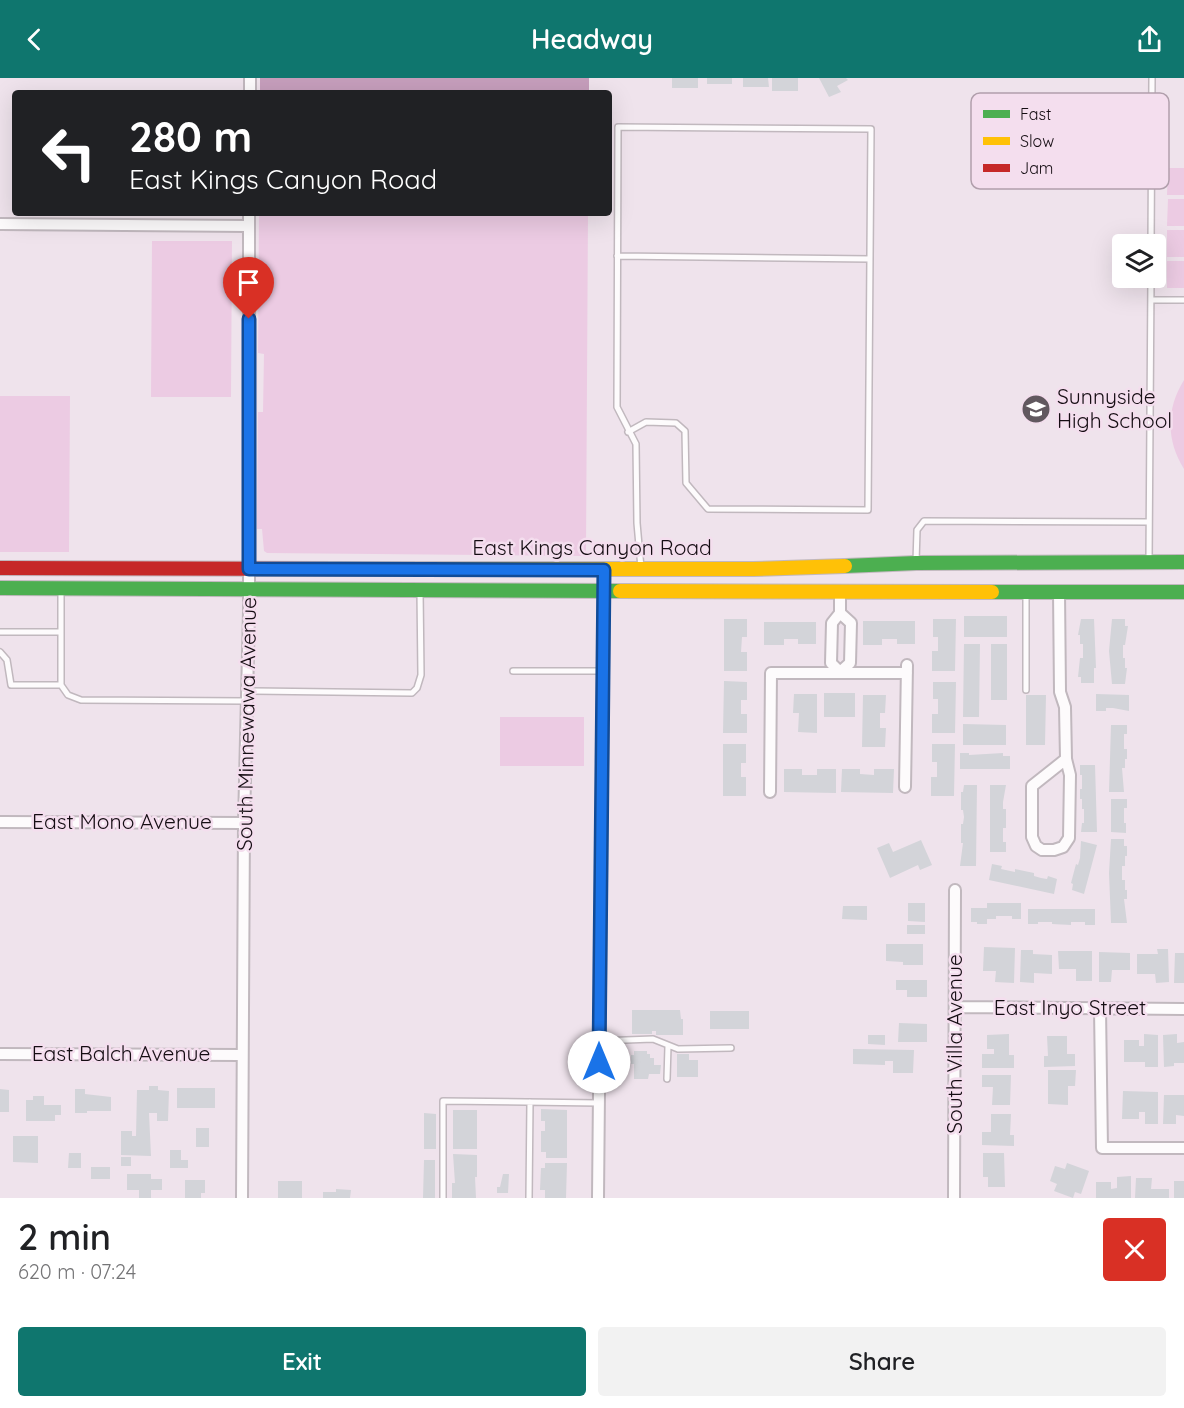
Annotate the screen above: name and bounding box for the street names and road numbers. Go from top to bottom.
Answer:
street label: East Kings Canyon Road [472,534,712,560]
street label: South Minnewawa Avenue [231,597,261,851]
street label: East Mono Avenue [32,808,212,834]
street label: South Villa Avenue [941,954,967,1134]
street label: East Inyo Street [994,994,1146,1020]
street label: East Balch Avenue [32,1040,210,1066]

